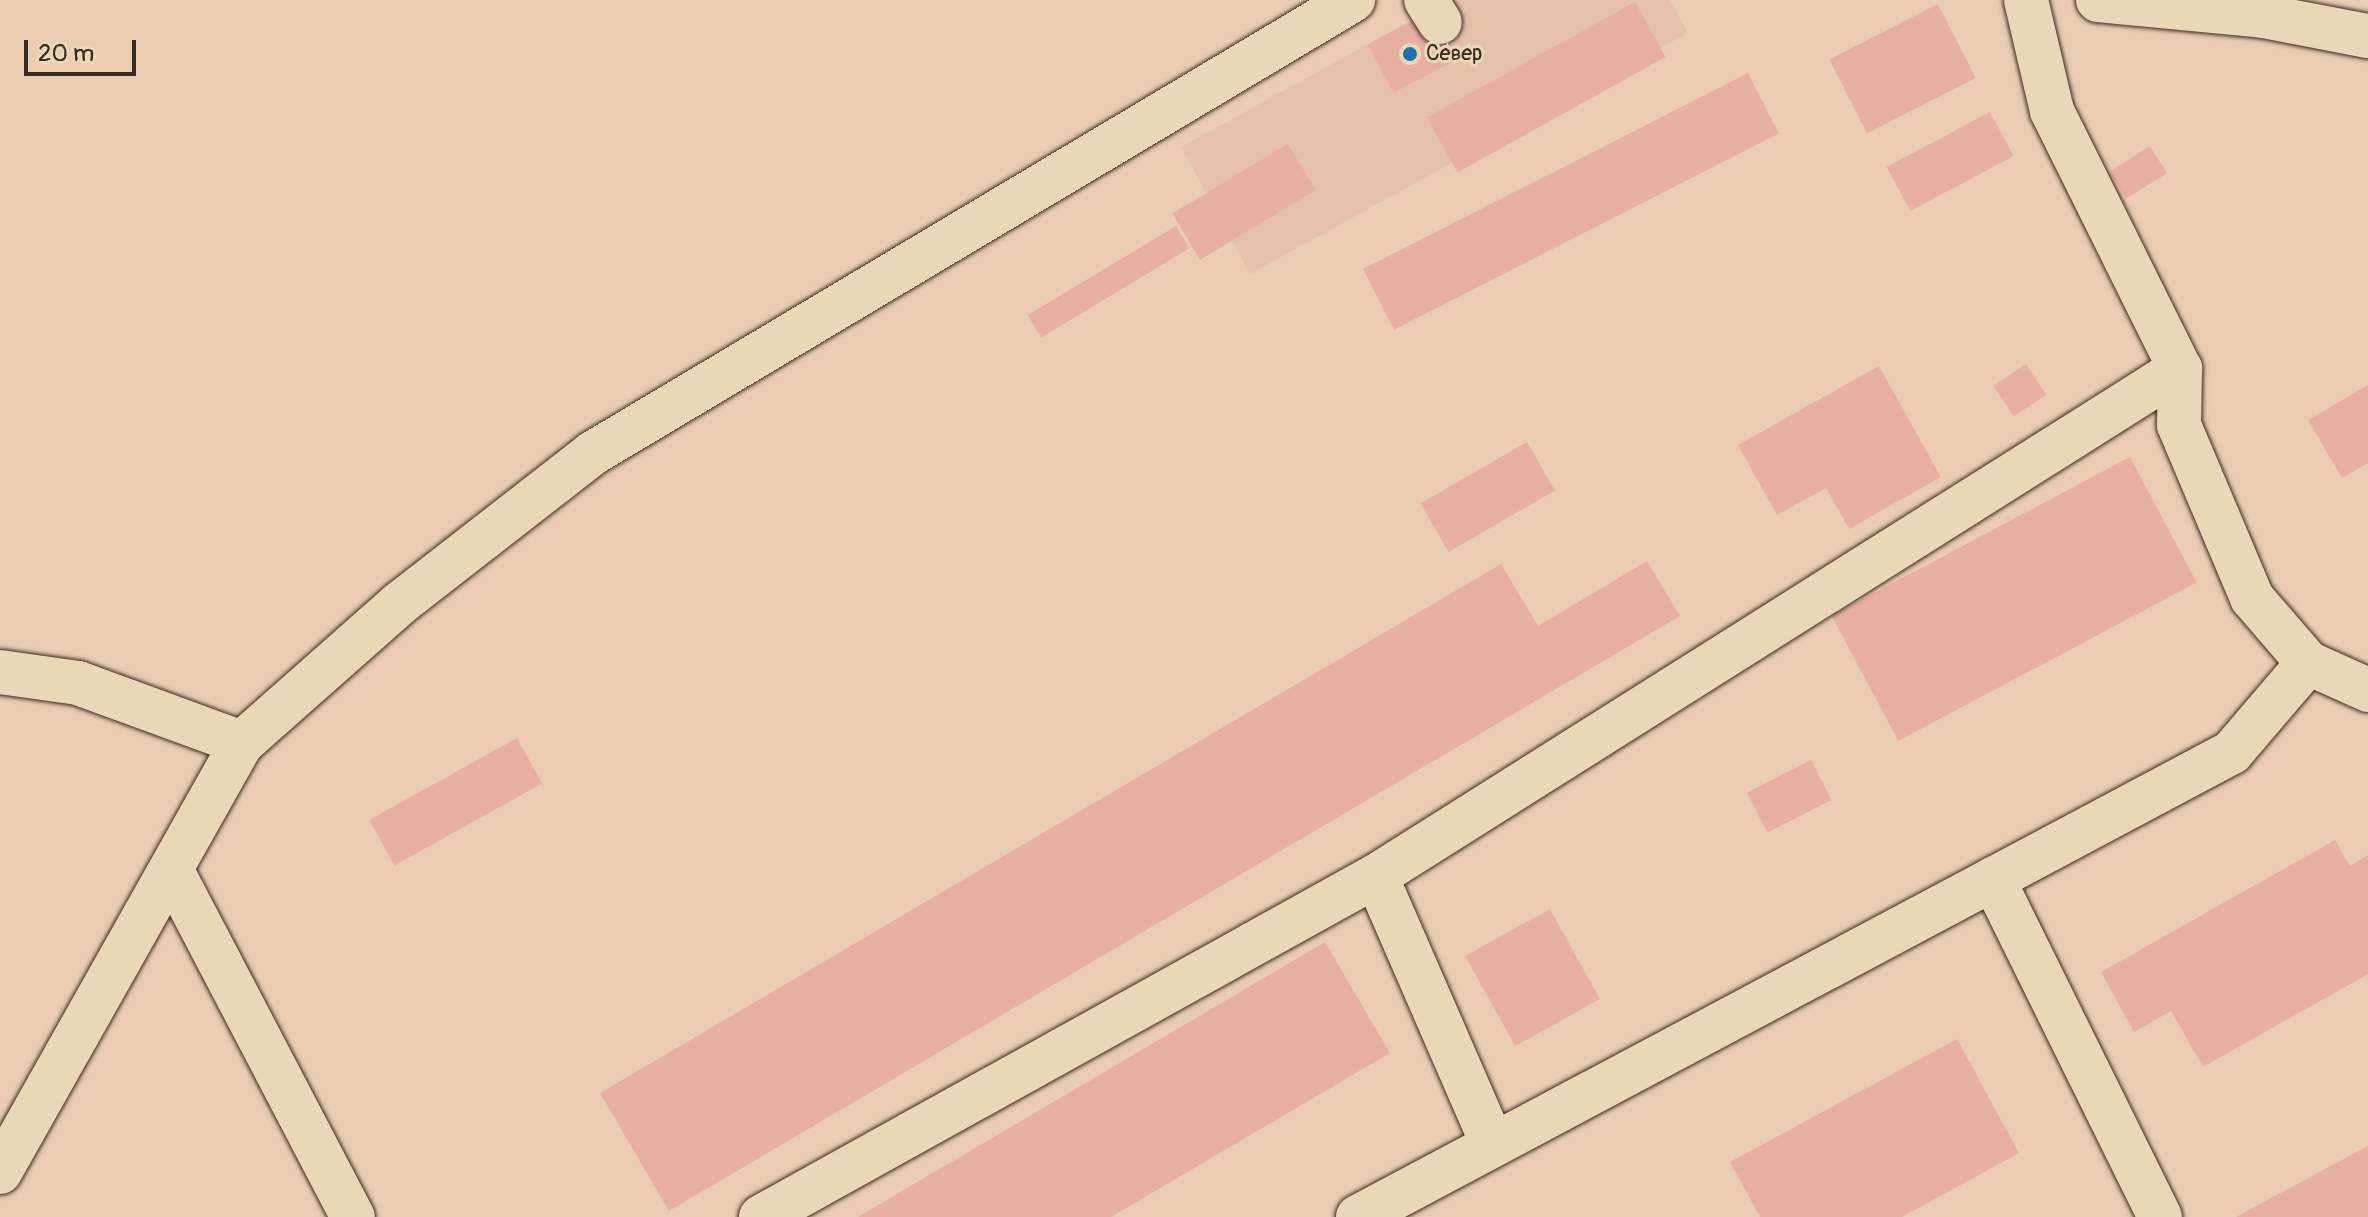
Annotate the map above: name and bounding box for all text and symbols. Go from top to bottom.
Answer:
scale bar [28,24,140,74]
text: 20 m [38,39,94,68]
place label: Север [1426,41,1482,67]
marker: Север [1401,45,1419,63]

